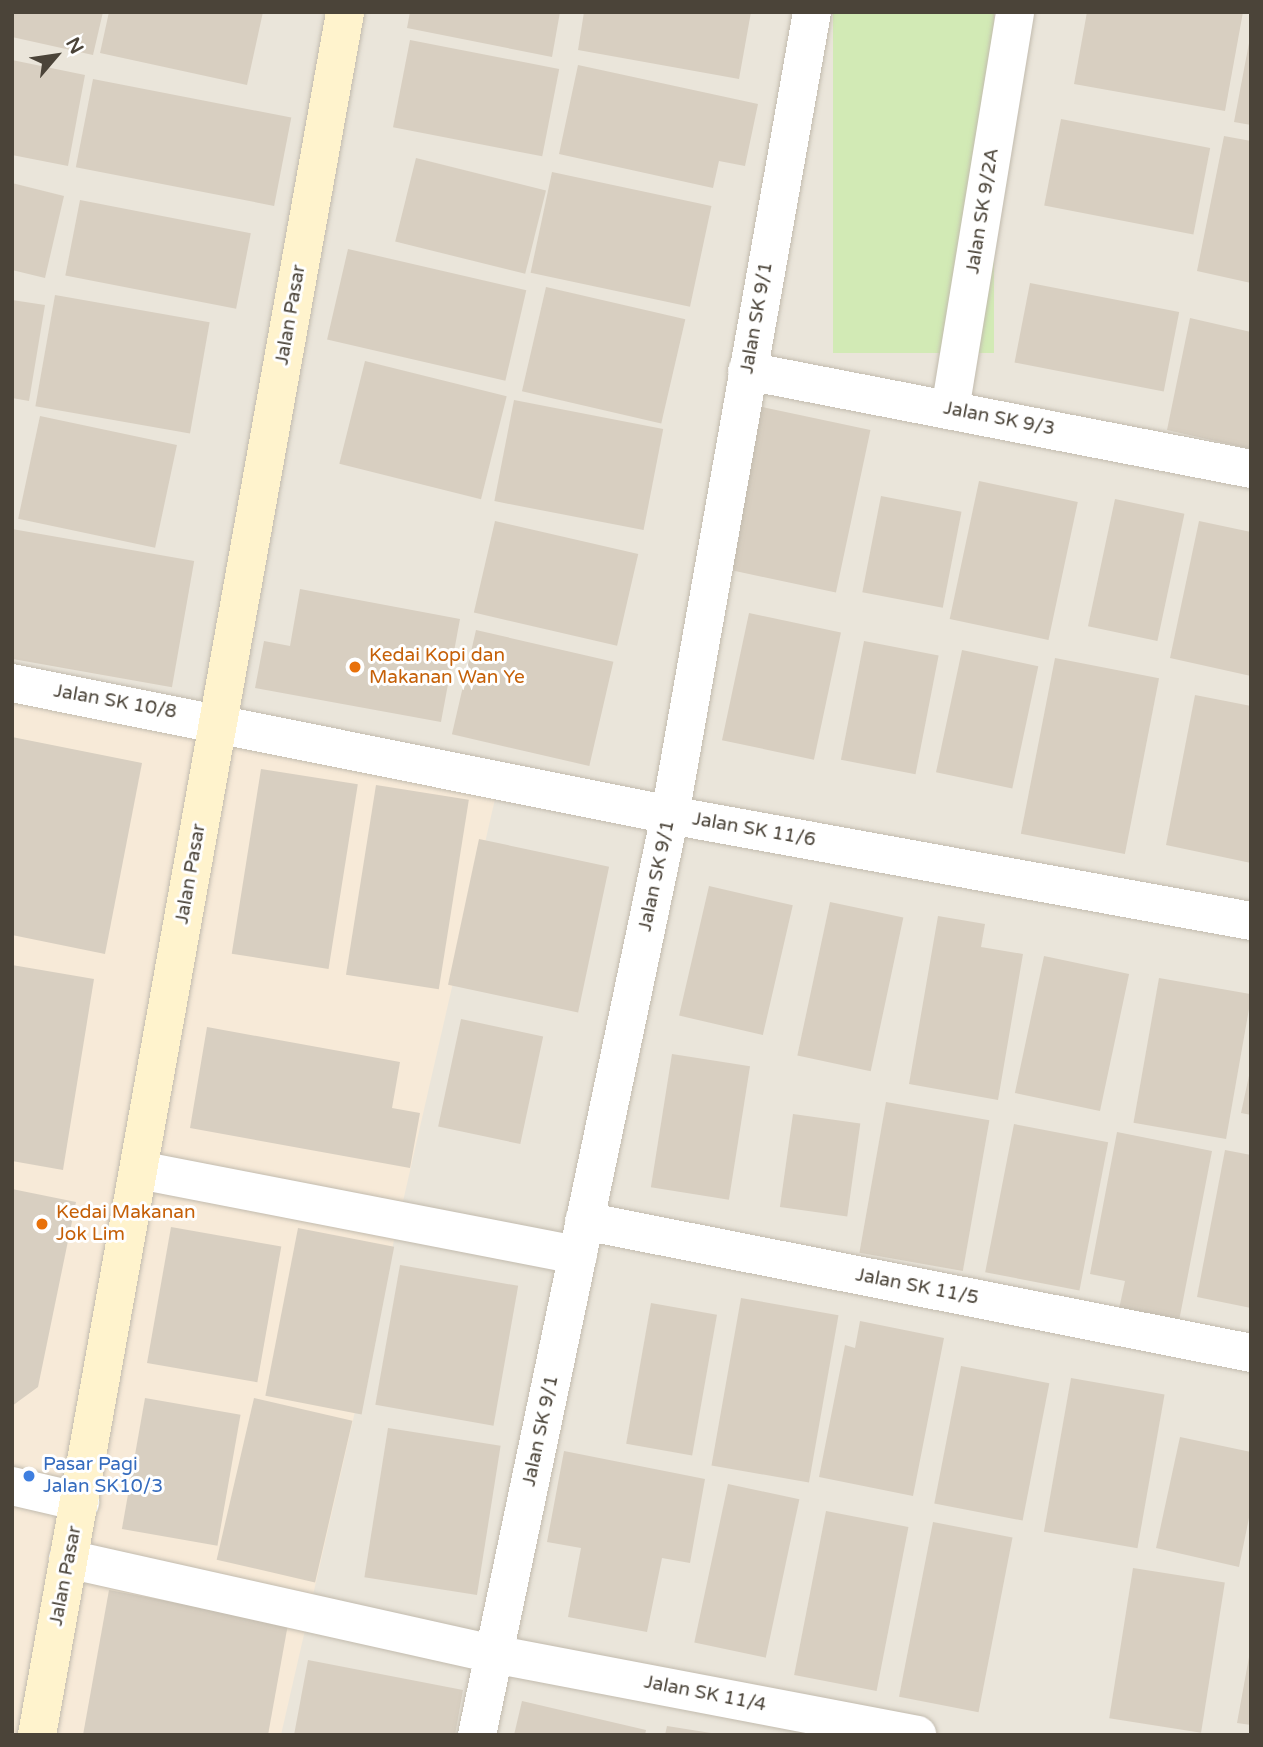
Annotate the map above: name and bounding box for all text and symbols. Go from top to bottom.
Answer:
north arrow [21,21,91,91]
text: N [61,34,88,58]
street label: Jalan SK 9/2A [962,146,1004,276]
street label: Jalan SK 9/1 [736,260,778,376]
street label: Jalan Pasar [271,263,311,367]
street label: Jalan SK 9/3 [941,397,1057,441]
place label: Kedai Kopi dan Makanan Wan Ye [369,645,525,689]
marker: Kedai Kopi dan Makanan Wan Ye [347,659,363,675]
street label: Jalan SK 10/8 [52,680,178,724]
street label: Jalan SK 11/6 [690,808,818,852]
street label: Jalan SK 9/1 [634,818,680,934]
street label: Jalan Pasar [171,822,211,926]
place label: Kedai Makanan Jok Lim [56,1202,196,1246]
marker: Kedai Makanan Jok Lim [34,1216,50,1232]
street label: Jalan SK 11/5 [853,1264,981,1310]
street label: Jalan SK 9/1 [518,1373,564,1489]
place label: Pasar Pagi Jalan SK10/3 [43,1454,163,1498]
marker: Pasar Pagi Jalan SK10/3 [21,1468,37,1484]
street label: Jalan Pasar [45,1524,87,1628]
street label: Jalan SK 11/4 [642,1671,768,1717]

